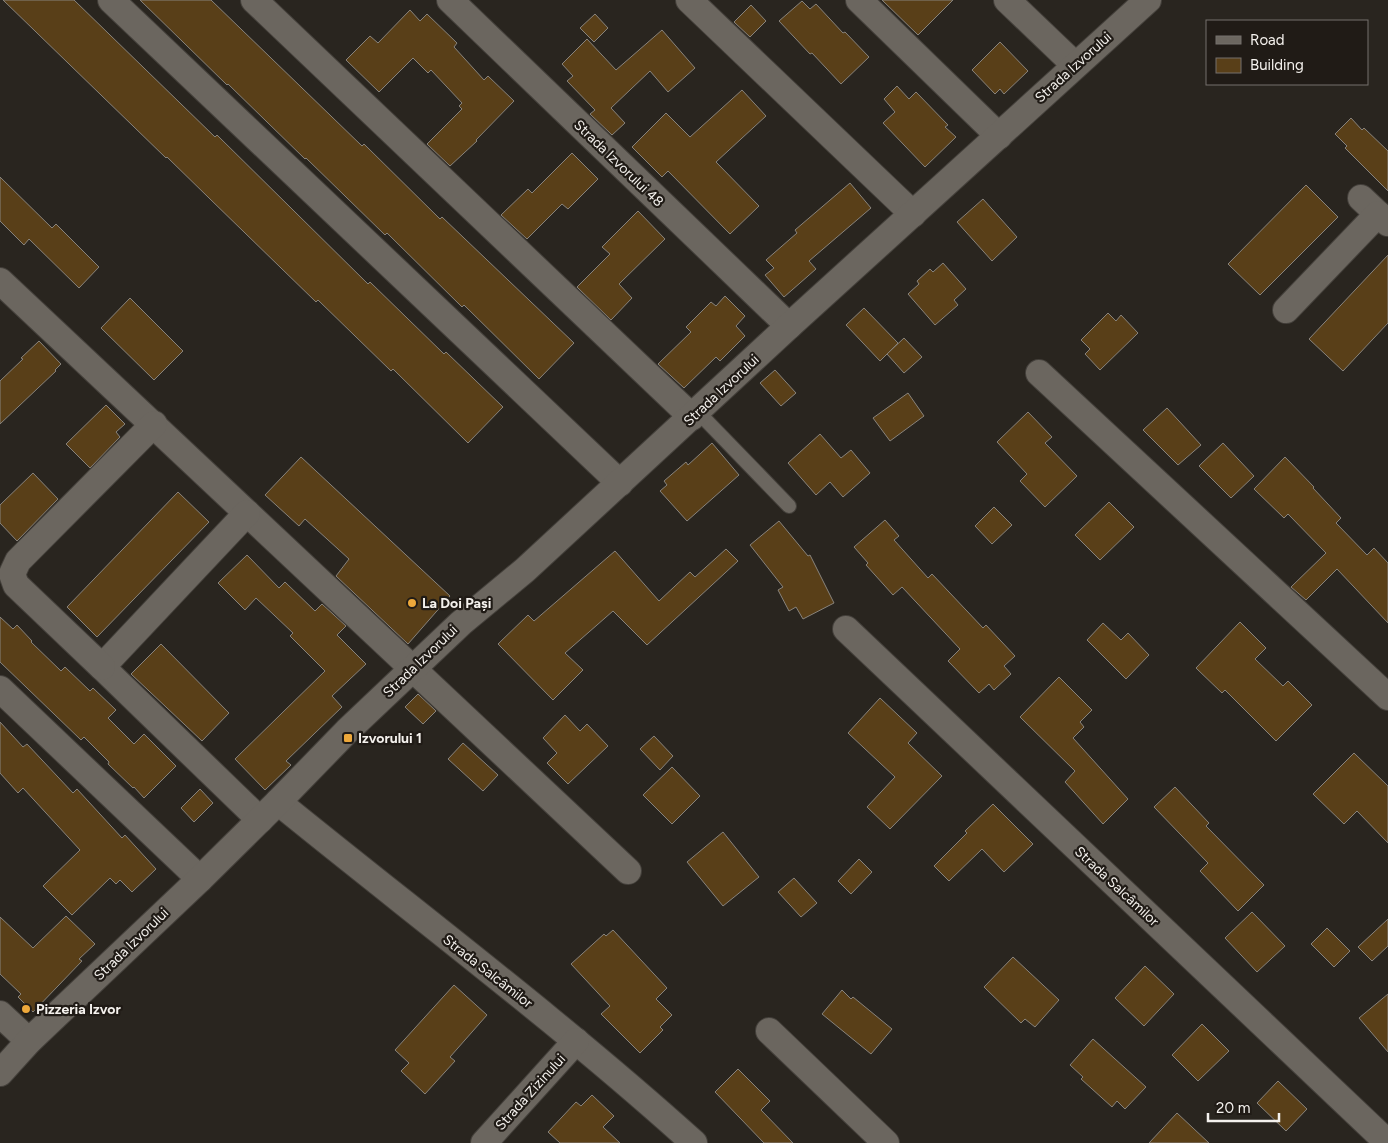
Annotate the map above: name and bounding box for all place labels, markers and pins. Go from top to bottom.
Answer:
place label: La Doi Pași [422,595,491,612]
marker: La Doi Pași [406,597,418,609]
place label: Izvorului 1 [358,730,422,747]
marker: Izvorului 1 [342,732,354,744]
place label: Pizzeria Izvor [36,1001,121,1018]
marker: Pizzeria Izvor [20,1003,32,1015]

